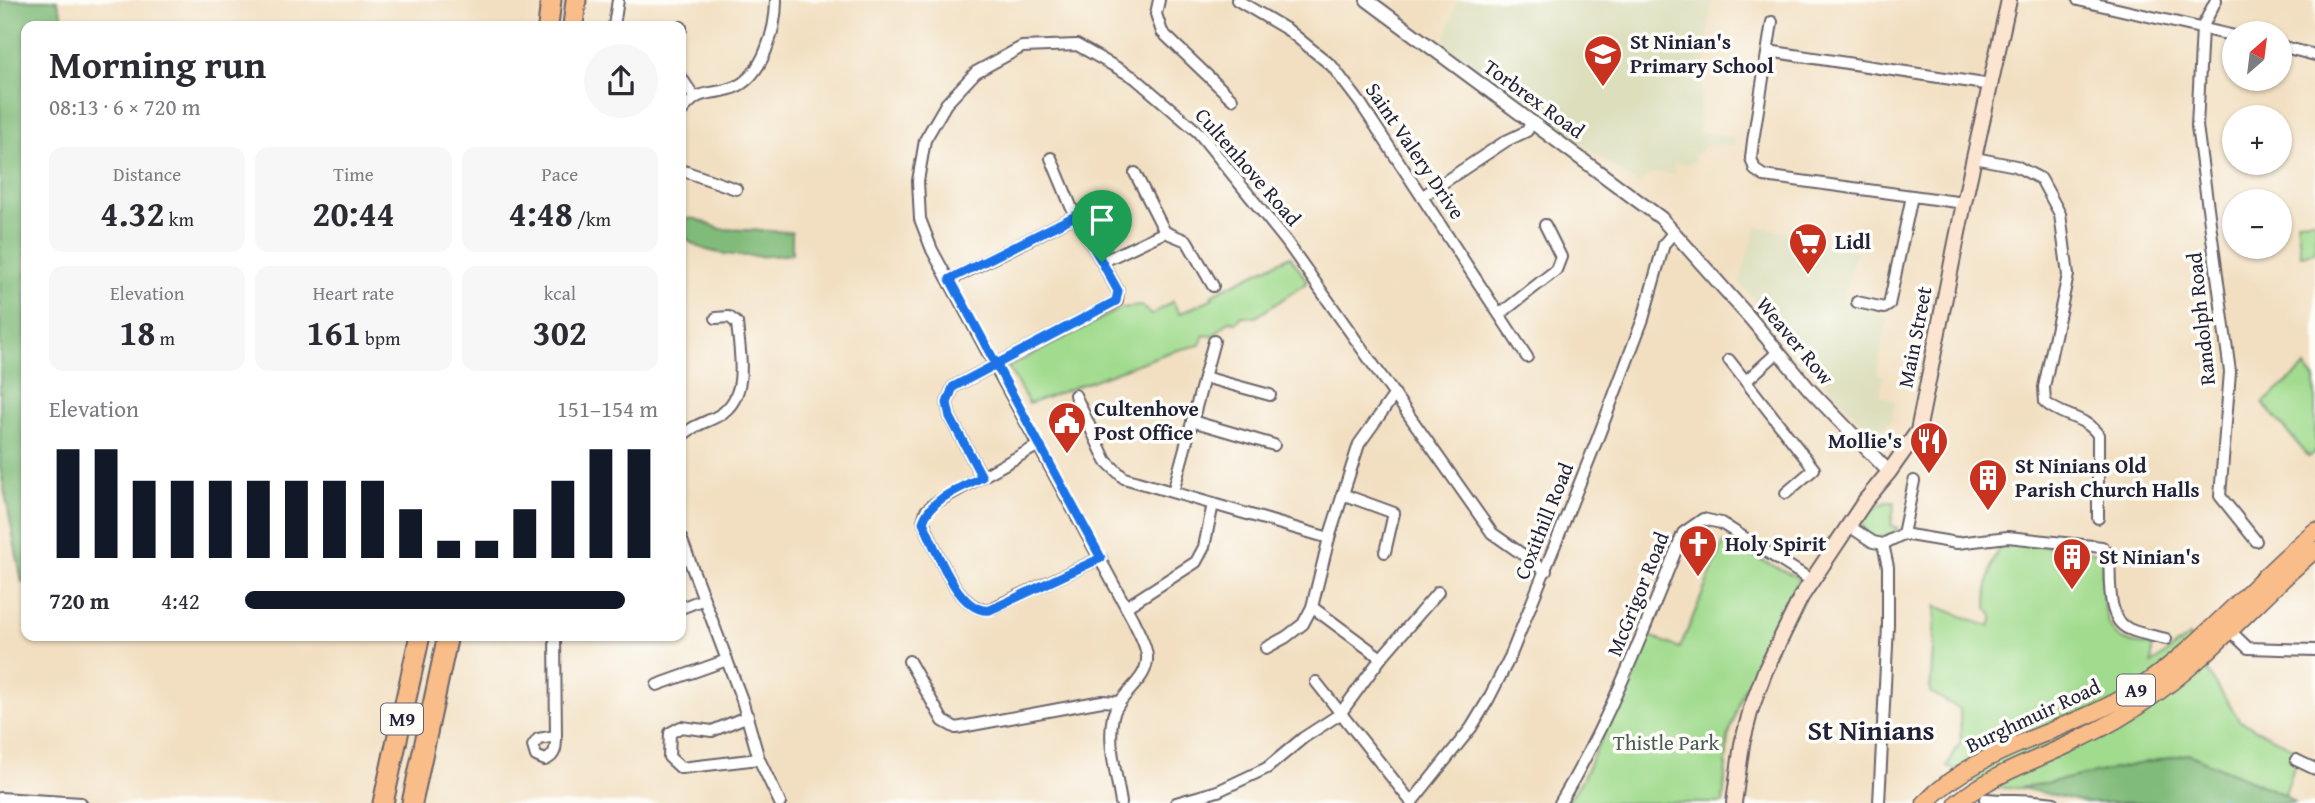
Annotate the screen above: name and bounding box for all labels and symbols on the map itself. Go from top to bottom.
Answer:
north arrow [2222,21,2292,91]
place label: St Ninian's Primary School [1630,26,1774,81]
school or university icon: St Ninian's Primary School [1582,33,1624,88]
street label: Torbrex Road [1477,51,1592,146]
street label: Saint Valery Drive [1358,76,1473,225]
street label: Cultenhove Road [1188,101,1309,233]
pin [1072,190,1132,262]
supermarket icon: Lidl [1787,221,1829,276]
place label: Lidl [1835,226,1871,257]
street label: Randolph Road [2178,250,2223,387]
street label: Main Street [1890,283,1940,390]
street label: Weaver Row [1749,290,1842,392]
place label: Cultenhove Post Office [1094,393,1199,448]
public building icon: Cultenhove Post Office [1046,400,1088,455]
restaurant icon: Mollie's [1908,420,1950,475]
place label: Mollie's [1828,425,1902,456]
place label: St Ninians Old Parish Church Halls [2015,450,2200,505]
street label: Coxithill Road [1506,457,1581,584]
building icon: St Ninians Old Parish Church Halls [1967,457,2009,512]
church icon: Holy Spirit [1677,523,1719,578]
street label: McGrigor Road [1598,526,1677,661]
place label: Holy Spirit [1725,528,1826,559]
building icon: St Ninian's [2051,536,2093,591]
place label: St Ninian's [2099,541,2200,572]
street label: Burghmuir Road [1960,670,2106,760]
road number: A9 [2117,674,2155,706]
road number: M9 [381,704,423,734]
district label: St Ninians [1807,709,1935,750]
park label: Thistle Park [1613,727,1719,758]

